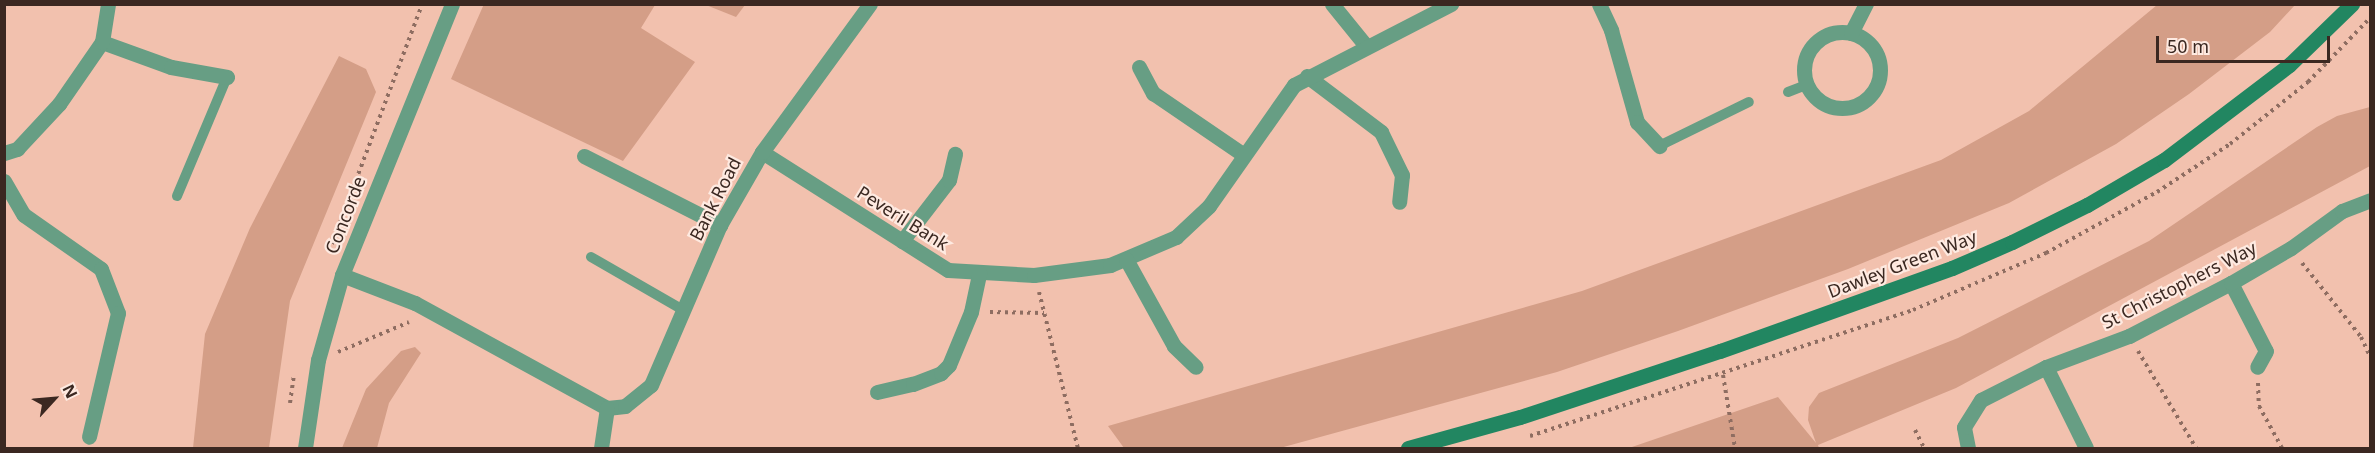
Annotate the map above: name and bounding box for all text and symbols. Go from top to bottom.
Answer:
scale bar [2159,24,2333,62]
text: 50 m [2167,34,2209,58]
street label: Bank Road [685,154,745,244]
street label: Concorde [320,173,370,257]
street label: Peveril Bank [853,181,953,255]
street label: Dawley Green Way [1825,226,1979,302]
street label: St Christophers Way [2098,237,2260,333]
north arrow [24,369,84,429]
text: N [57,380,83,402]

